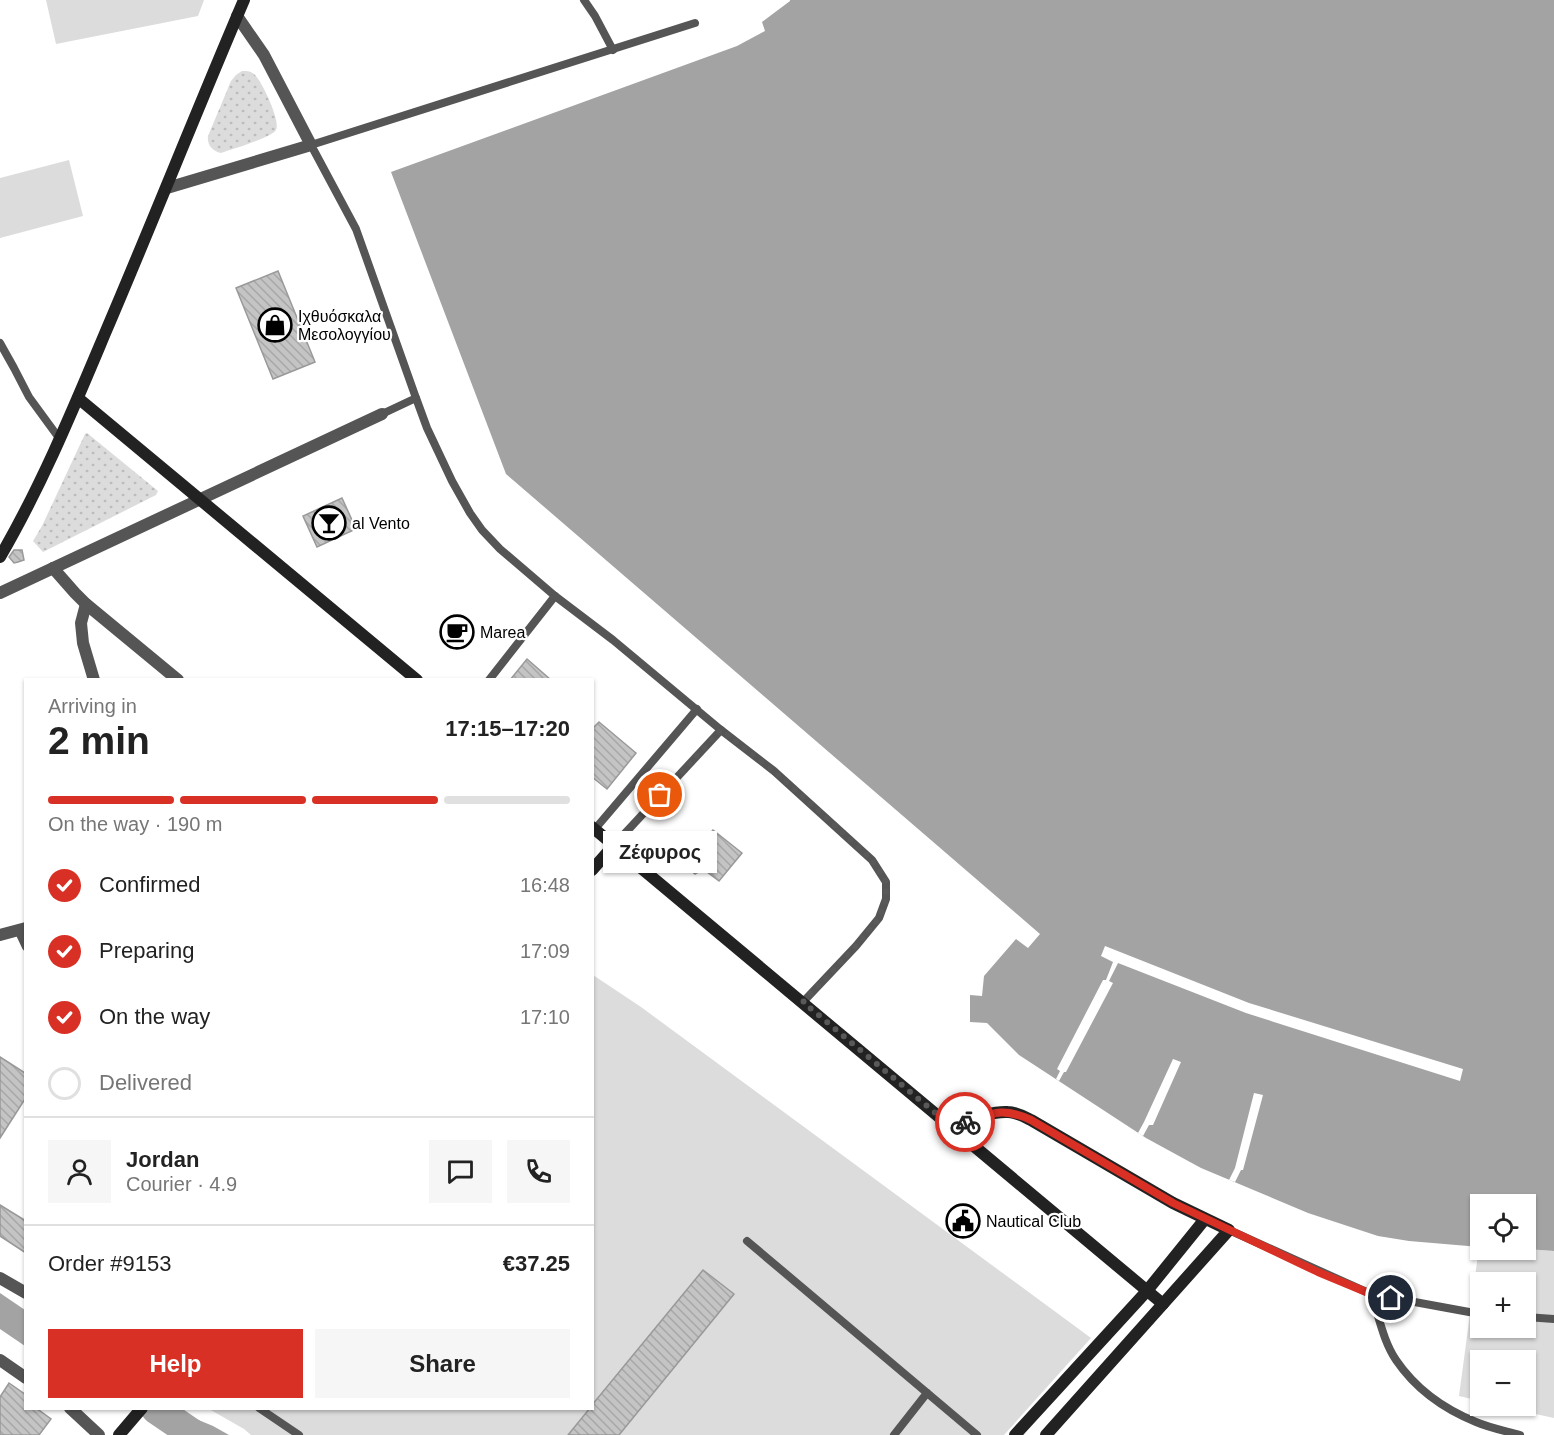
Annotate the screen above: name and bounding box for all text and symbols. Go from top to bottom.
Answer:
shop icon: Ιχθυόσκαλα Μεσολογγίου [257,307,293,343]
place label: Ιχθυόσκαλα Μεσολογγίου [298,308,391,343]
bar icon: al Vento [311,505,347,541]
place label: al Vento [352,515,410,532]
cafe icon: Marea [439,614,475,650]
place label: Marea [480,624,525,641]
text: Arriving in [48,695,137,717]
text: 17:15–17:20 [445,716,570,741]
text: 2 min [48,719,150,762]
pin [634,769,685,820]
icon: bag [643,778,676,811]
text: On the way · 190 m [48,813,223,835]
callout: Ζέφυρος [603,831,717,873]
text: Ζέφυρος [619,841,701,863]
icon: check [48,869,81,902]
text: Confirmed [99,872,200,897]
text: 16:48 [520,874,570,896]
icon: check [48,935,81,968]
text: Preparing [99,938,194,963]
text: 17:09 [520,940,570,962]
icon: check [48,1001,81,1034]
text: On the way [99,1004,210,1029]
text: 17:10 [520,1006,570,1028]
text: Delivered [99,1070,192,1095]
courier [935,1092,995,1152]
icon: bike [949,1106,982,1139]
button: person [48,1140,111,1203]
button: chat [429,1140,492,1203]
button: phone [507,1140,570,1203]
text: Jordan [126,1147,199,1172]
text: Courier · 4.9 [126,1173,237,1195]
map controls [1470,1194,1536,1416]
button: locate [1470,1194,1536,1260]
public building icon: Nautical Club [945,1203,981,1239]
place label: Nautical Club [986,1213,1081,1230]
text: Order #9153 [48,1251,172,1276]
text: €37.25 [503,1251,570,1276]
pin [1365,1272,1416,1323]
button: + [1470,1272,1536,1338]
icon: home [1374,1281,1407,1314]
button: Help [48,1329,303,1398]
button: Share [315,1329,570,1398]
button: − [1470,1350,1536,1416]

